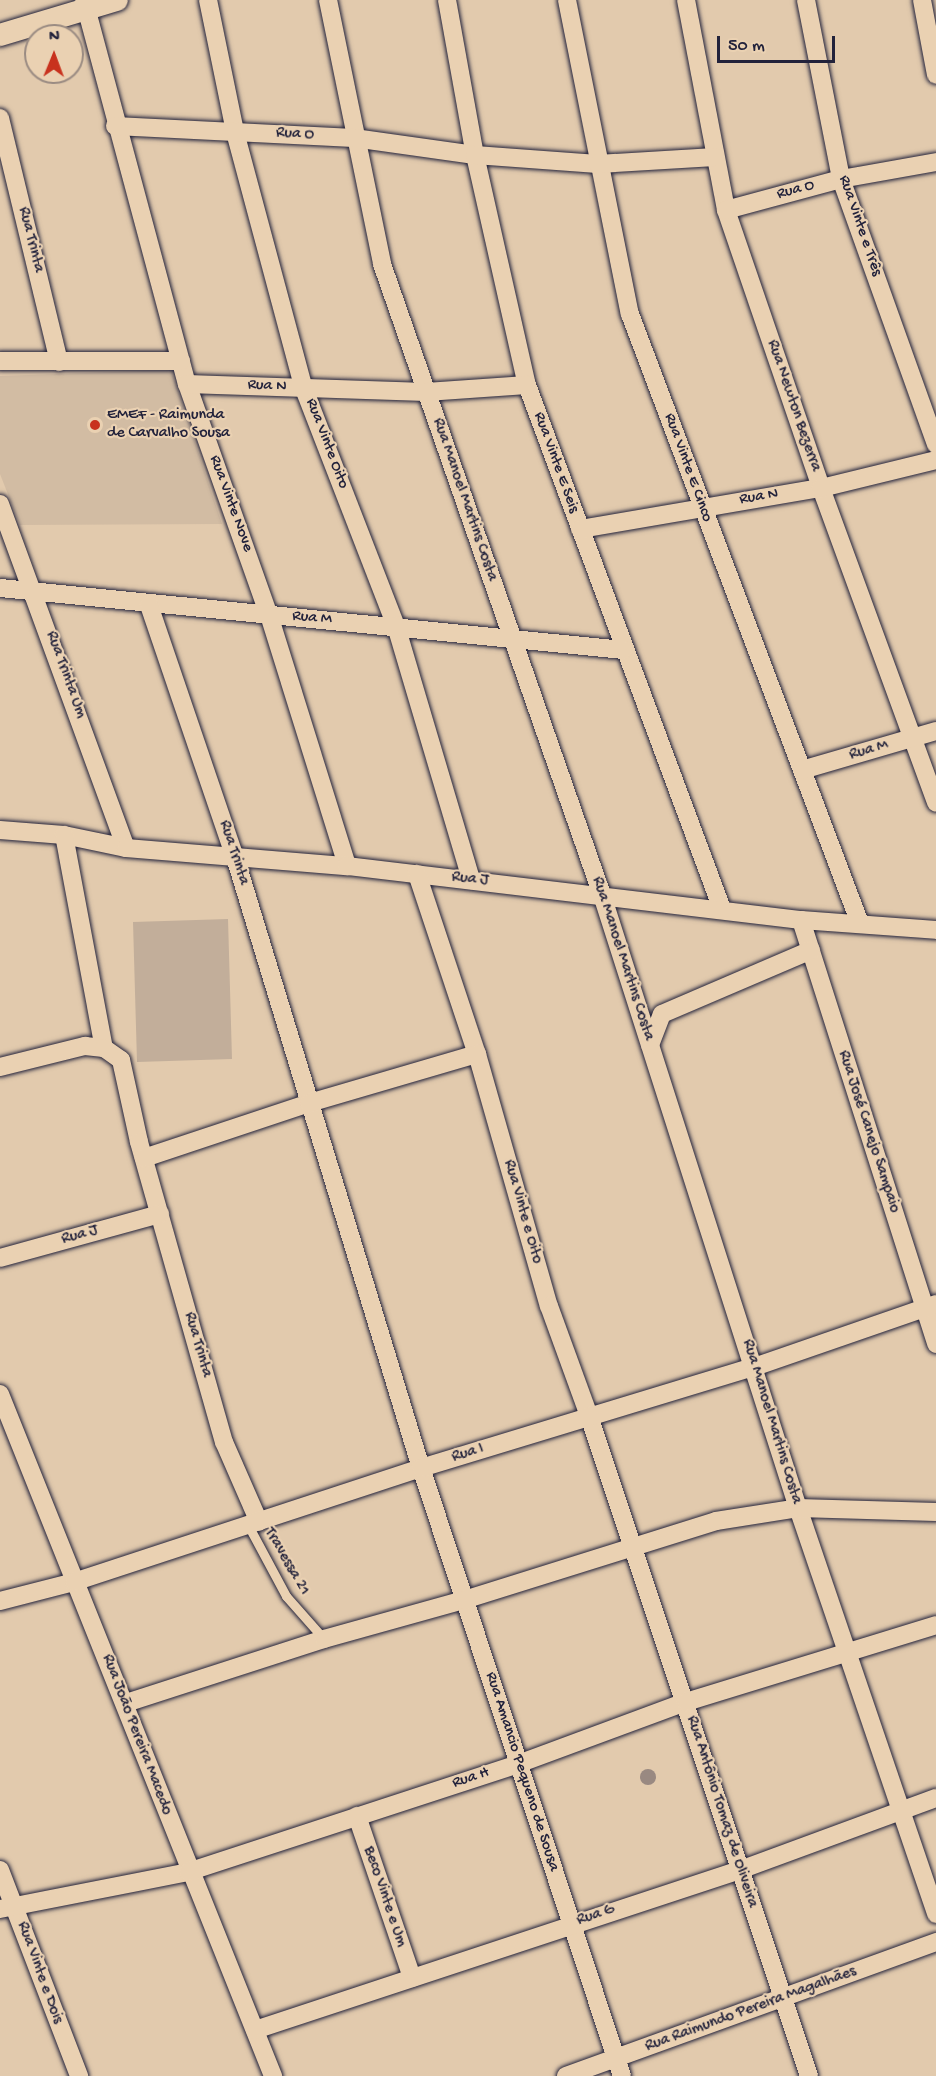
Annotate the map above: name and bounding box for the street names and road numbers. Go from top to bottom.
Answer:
street label: Rua O [275,124,315,146]
street label: Rua Vinte e Três [833,173,885,279]
street label: Rua O [775,177,817,205]
street label: Rua Trinta [13,205,47,275]
street label: Rua Newton Bezerra [761,338,825,474]
street label: Rua N [247,376,287,398]
street label: Rua Vinte Oito [300,396,352,492]
street label: Rua Vinte E Seis [528,410,582,516]
street label: Rua Vinte E Cinco [658,411,716,525]
street label: Rua Manoel Martins Costa [427,416,501,584]
street label: Rua Vinte Nove [204,453,256,555]
street label: Rua N [738,485,780,511]
street label: Rua M [291,608,333,630]
street label: Rua Trinta Um [40,629,90,721]
street label: Rua M [847,736,891,766]
street label: Rua Trinta [214,818,252,888]
street label: Rua J [451,869,489,891]
street label: Rua Manoel Martins Costa [586,875,658,1043]
street label: Rua José Canejo Sampaio [833,1048,903,1216]
street label: Rua Vinte e Oito [498,1158,546,1266]
street label: Rua J [60,1222,100,1250]
street label: Rua Trinta [179,1310,215,1380]
street label: Rua Manoel Martins Costa [737,1337,805,1507]
street label: Rua I [450,1440,486,1468]
street label: Travessa 21 [259,1525,313,1599]
street label: Rua João Pereira Macedo [96,1652,176,1818]
street label: Rua Amancio Pequeno de Sousa [480,1670,562,1874]
street label: Rua Antônio Tomaz de Oliveira [681,1714,761,1910]
street label: Rua H [450,1764,492,1794]
street label: Beco Vinte e Um [358,1844,410,1950]
street label: Rua G [575,1901,617,1931]
street label: Rua Vinte e Dois [12,1919,66,2027]
street label: Rua Raimundo Pereira Magalhães [643,1963,859,2057]

